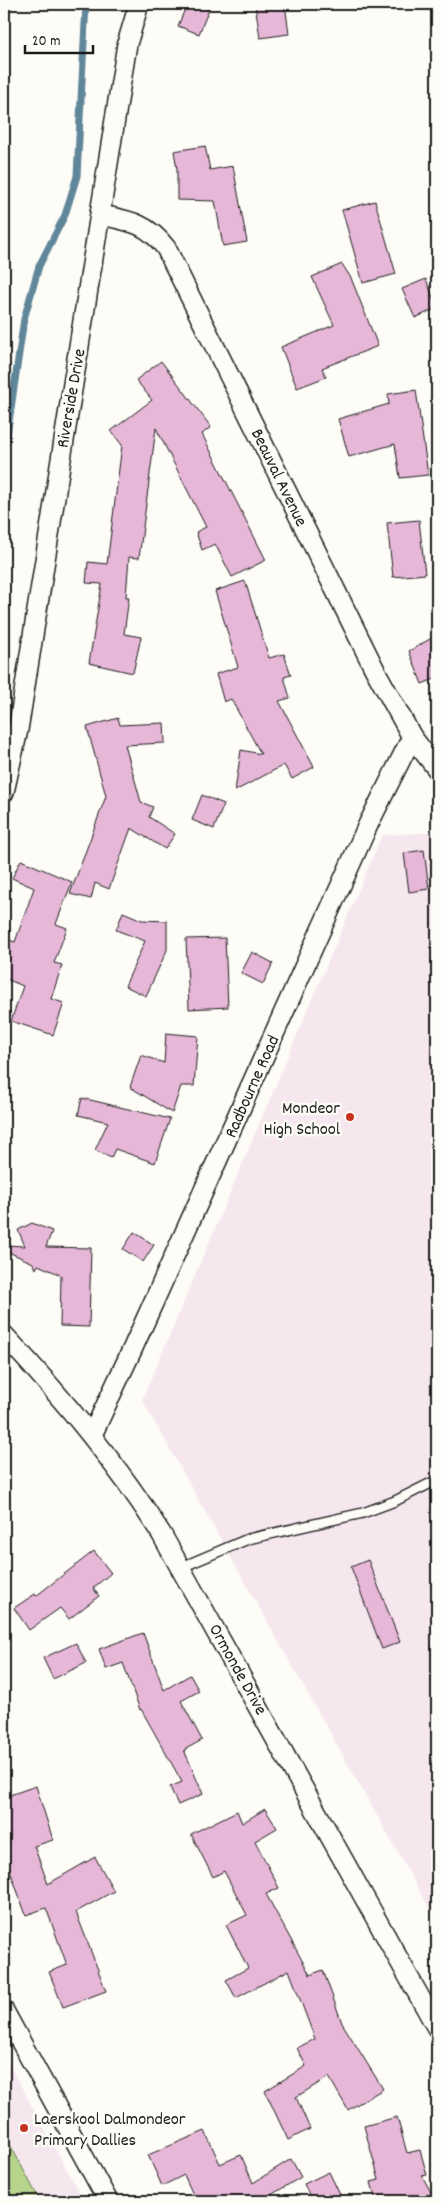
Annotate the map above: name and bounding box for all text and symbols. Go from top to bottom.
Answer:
scale bar [25,22,92,54]
text: 20 m [32,31,60,53]
street label: Riverside Drive [51,347,93,450]
street label: Beauval Avenue [243,425,312,531]
street label: Radbourne Road [220,1032,287,1142]
place label: Mondeor High School [264,1097,341,1143]
marker: Mondeor High School [344,1111,356,1123]
street label: Ormonde Drive [201,1620,272,1720]
place label: Laerskool Dalmondeor Primary Dallies [34,2108,186,2154]
marker: Laerskool Dalmondeor Primary Dallies [18,2122,30,2134]

